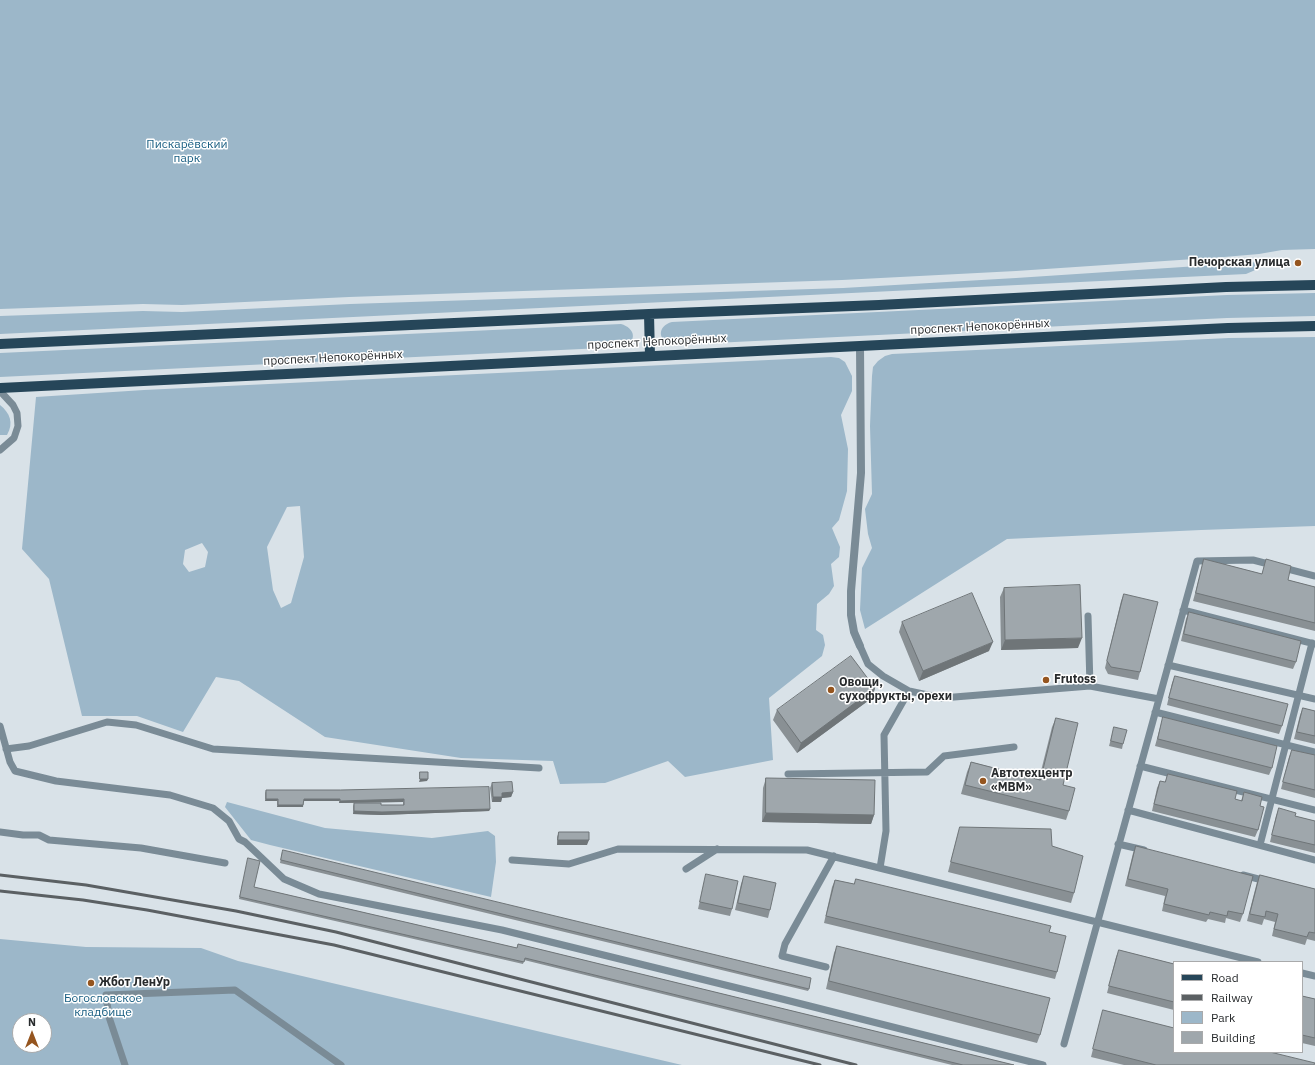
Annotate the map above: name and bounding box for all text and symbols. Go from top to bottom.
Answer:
park label: Пискарёвский парк [146,138,228,166]
place label: Печорская улица [1189,256,1290,270]
marker: Печорская улица [1293,258,1303,268]
street label: проспект Непокорённых [910,316,1050,338]
street label: проспект Непокорённых [587,331,727,353]
street label: проспект Непокорённых [263,347,403,369]
place label: Frutoss [1054,673,1096,687]
marker: Frutoss [1041,675,1051,685]
place label: Овощи, сухофрукты, орехи [839,676,952,704]
marker: Овощи, сухофрукты, орехи [826,685,836,695]
place label: Автотехцентр «МВМ» [991,767,1073,795]
marker: Автотехцентр «МВМ» [978,776,988,786]
legend [1173,961,1303,1053]
text: Road [1211,970,1239,985]
place label: Жбот ЛенУр [99,976,170,990]
marker: Жбот ЛенУр [86,978,96,988]
text: Railway [1211,990,1253,1005]
park label: Богословское кладбище [64,992,142,1020]
text: Park [1211,1010,1235,1025]
north arrow [12,1013,52,1053]
text: N [28,1015,36,1029]
text: Building [1211,1030,1255,1045]

